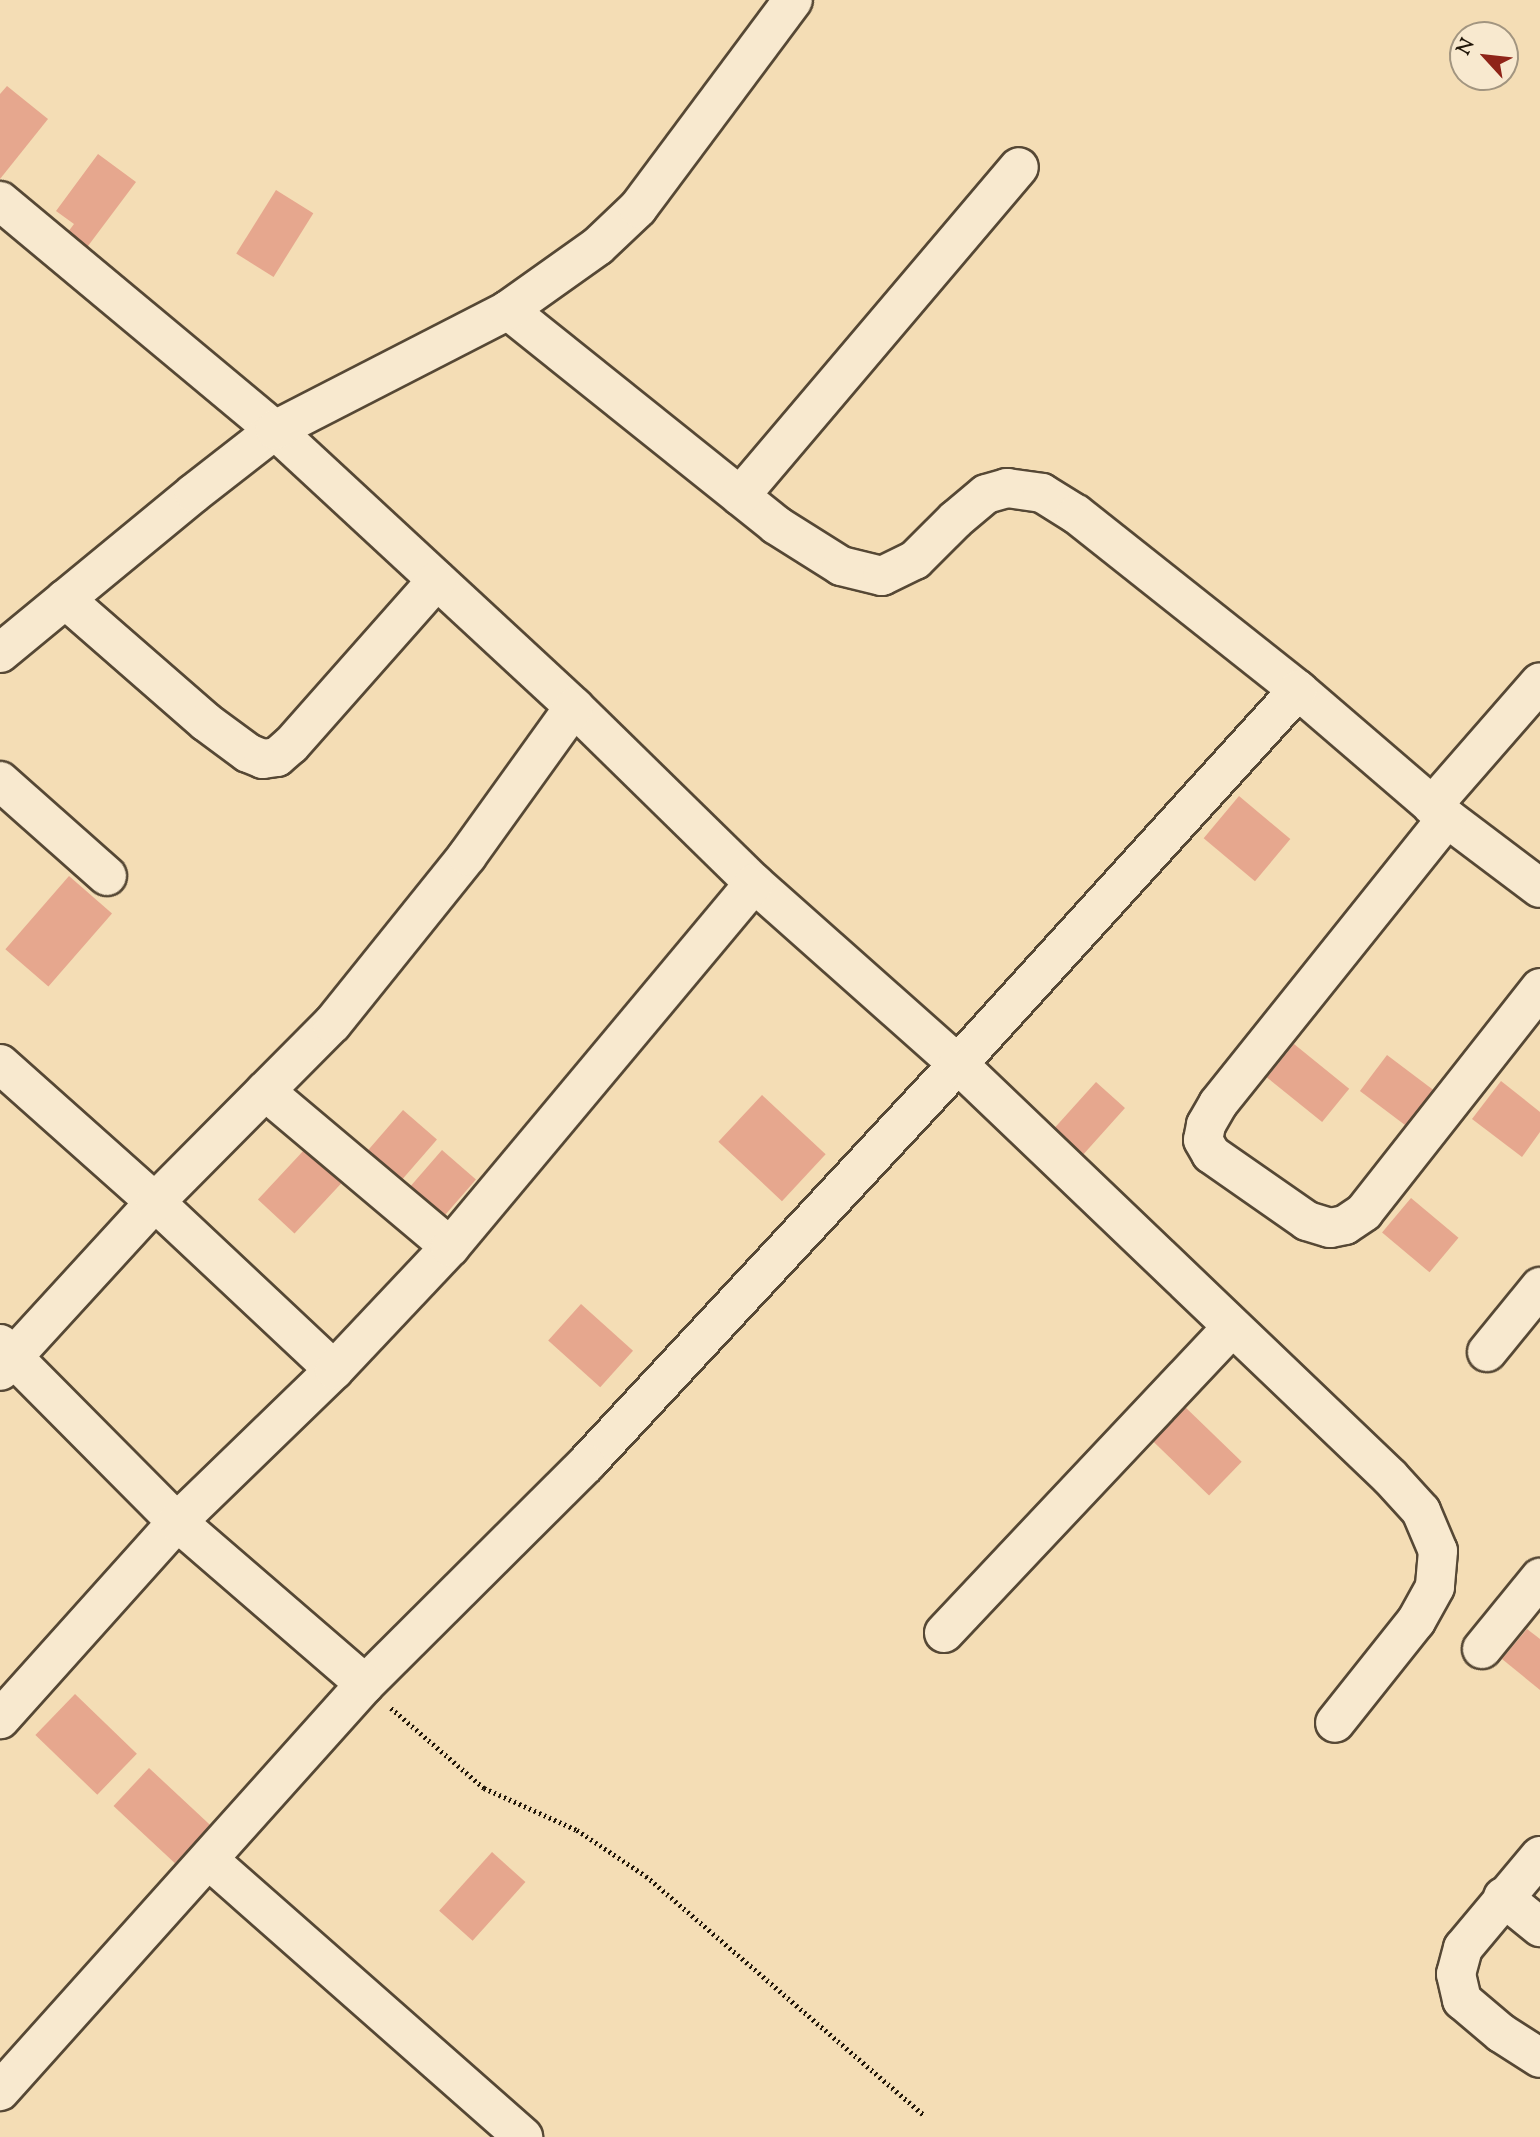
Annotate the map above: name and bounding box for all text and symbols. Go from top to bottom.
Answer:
north arrow [1449,21,1519,91]
text: N [1451,34,1482,60]

